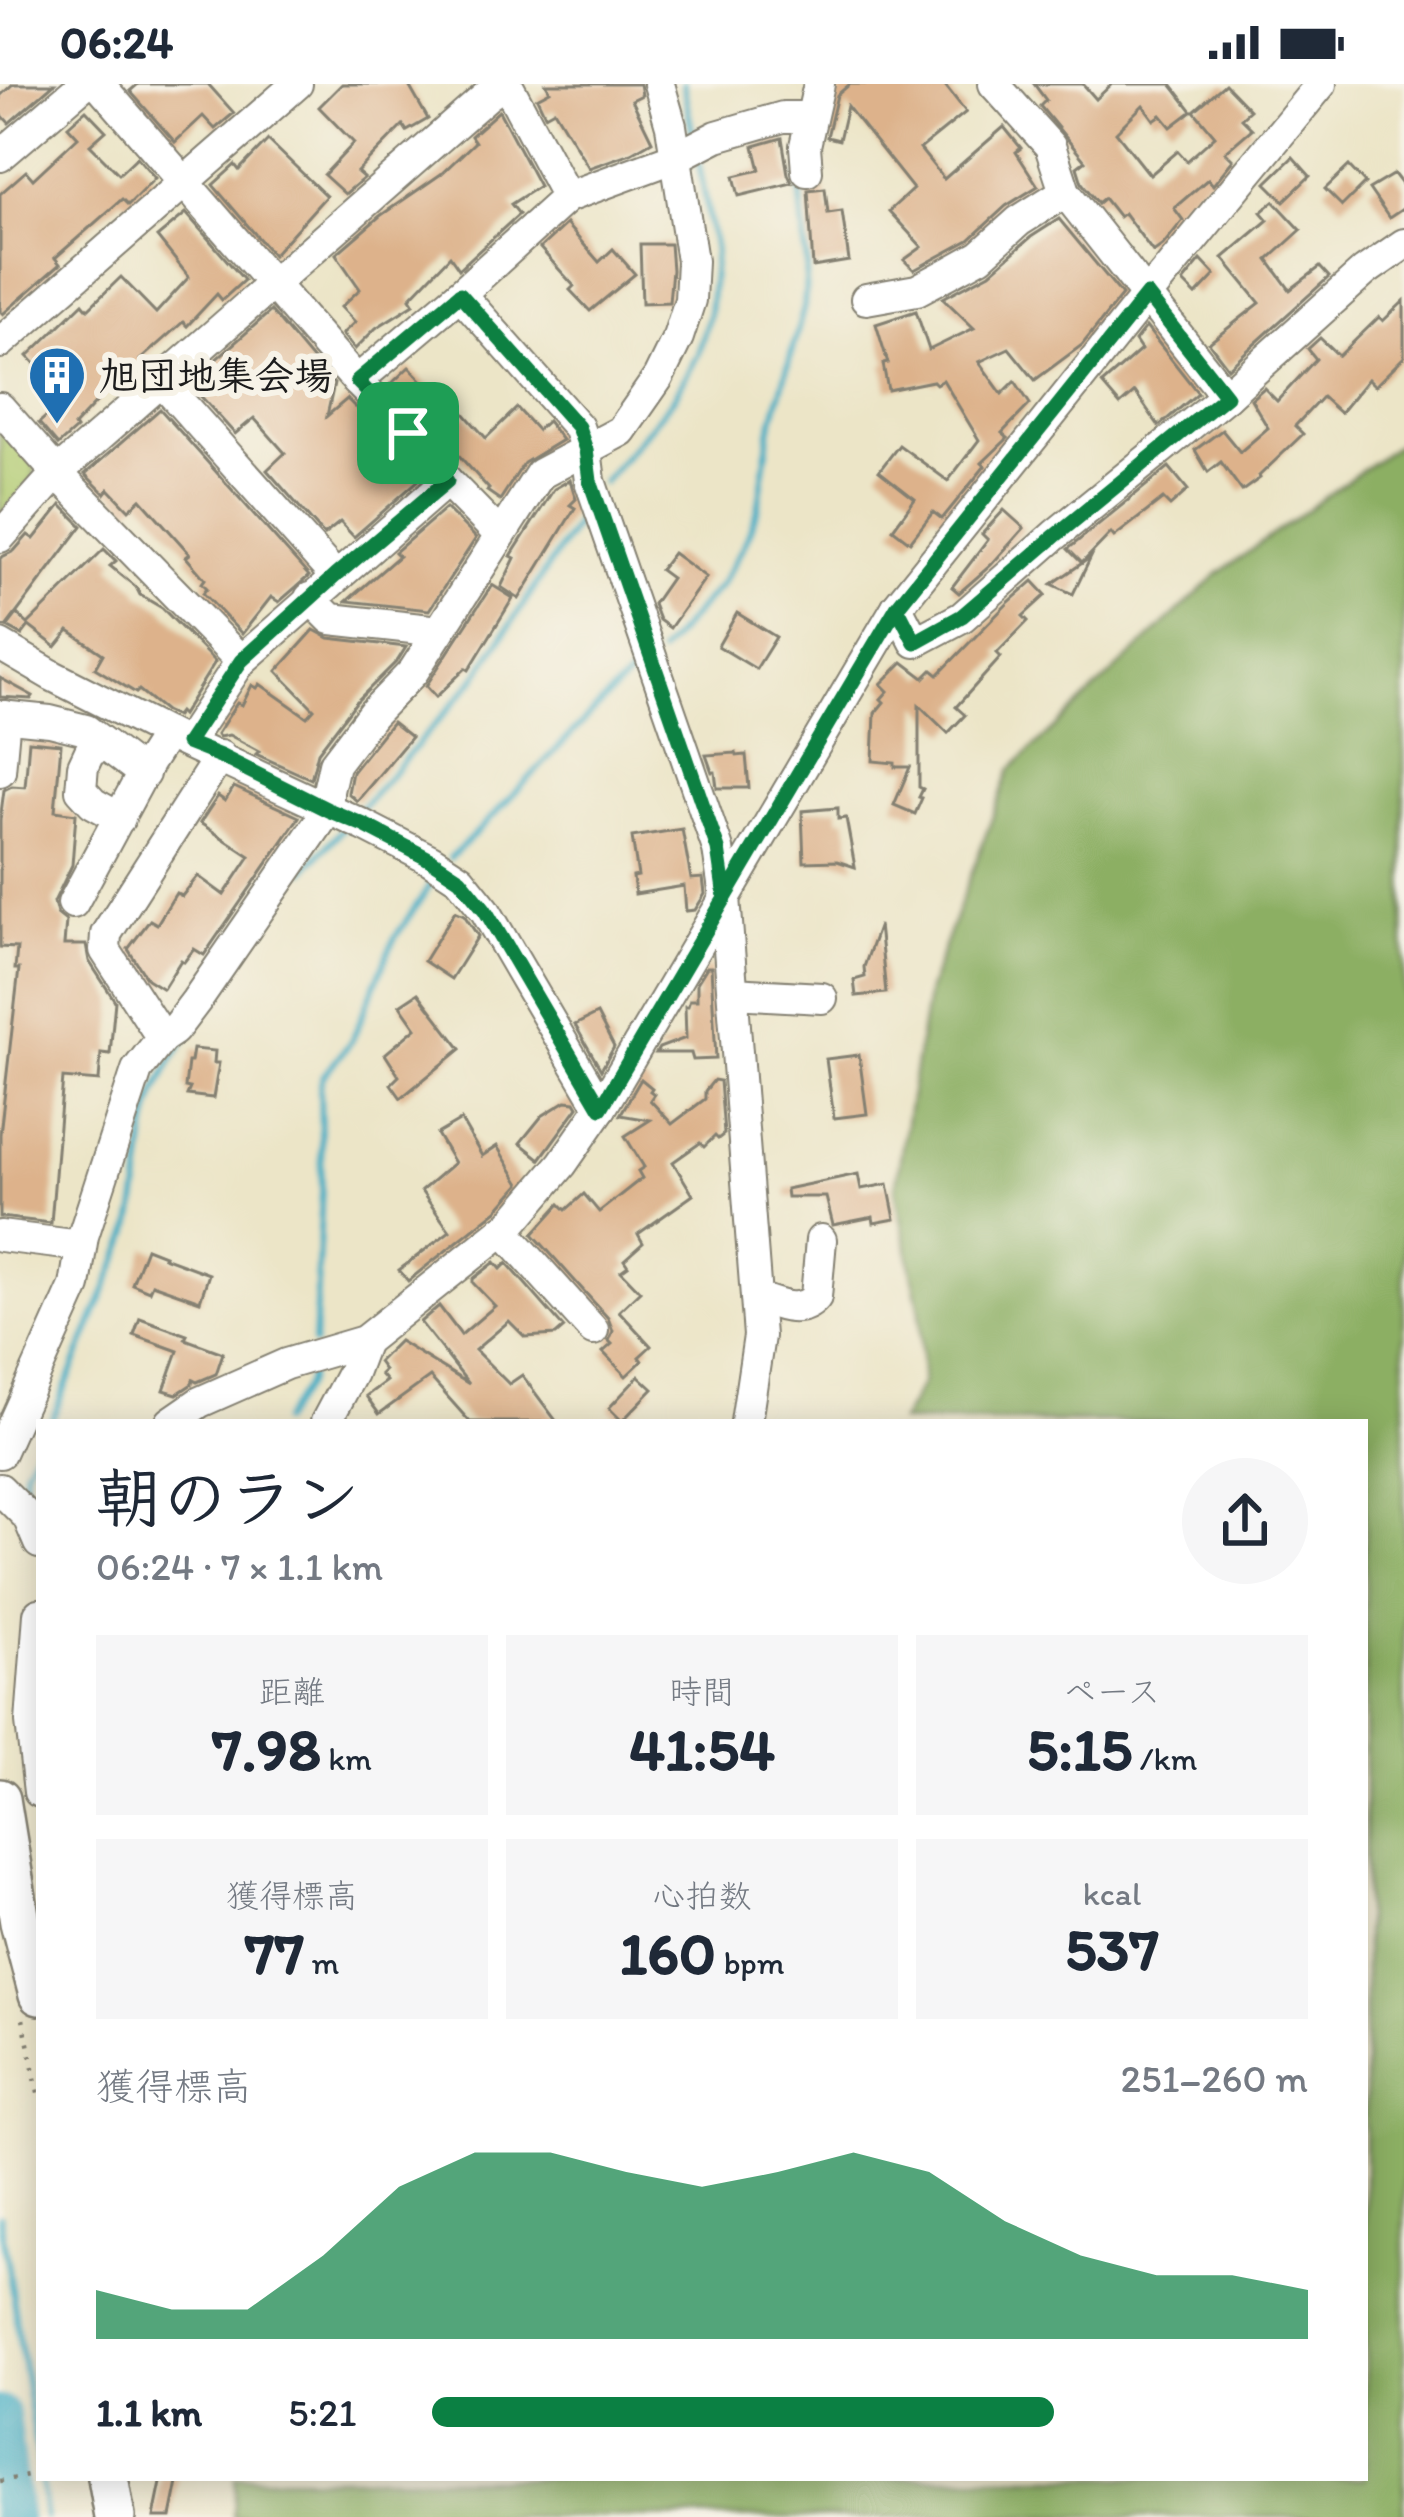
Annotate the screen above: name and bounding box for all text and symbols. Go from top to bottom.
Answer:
text: 06:24 [60,15,173,69]
building icon: 旭団地集会場 [26,344,88,426]
place label: 旭団地集会場 [99,352,333,399]
pin [357,382,459,484]
icon: arrive [375,400,441,466]
text: 朝のラン [96,1458,360,1538]
button: share [1182,1458,1308,1584]
text: 06:24 · 7 × 1.1 km [96,1543,383,1590]
text: 距離 [259,1672,325,1711]
text: 時間 [669,1672,735,1711]
text: ペース [1063,1672,1161,1711]
text: 7.98 [212,1713,321,1785]
text: 41:54 [629,1713,775,1785]
text: 5:15 [1027,1713,1132,1785]
text: km [321,1739,372,1778]
text: /km [1132,1739,1197,1778]
text: kcal [1083,1874,1141,1913]
text: 獲得標高 [226,1876,358,1915]
text: 心拍数 [653,1876,752,1915]
text: 537 [1065,1913,1159,1985]
text: 77 [245,1917,304,1989]
text: 160 [619,1917,716,1989]
text: m [304,1943,339,1982]
text: bpm [716,1943,785,1982]
text: 251–260 m [1120,2055,1308,2102]
text: 獲得標高 [96,2063,252,2110]
text: 1.1 km [96,2389,202,2436]
text: 5:21 [288,2389,357,2436]

